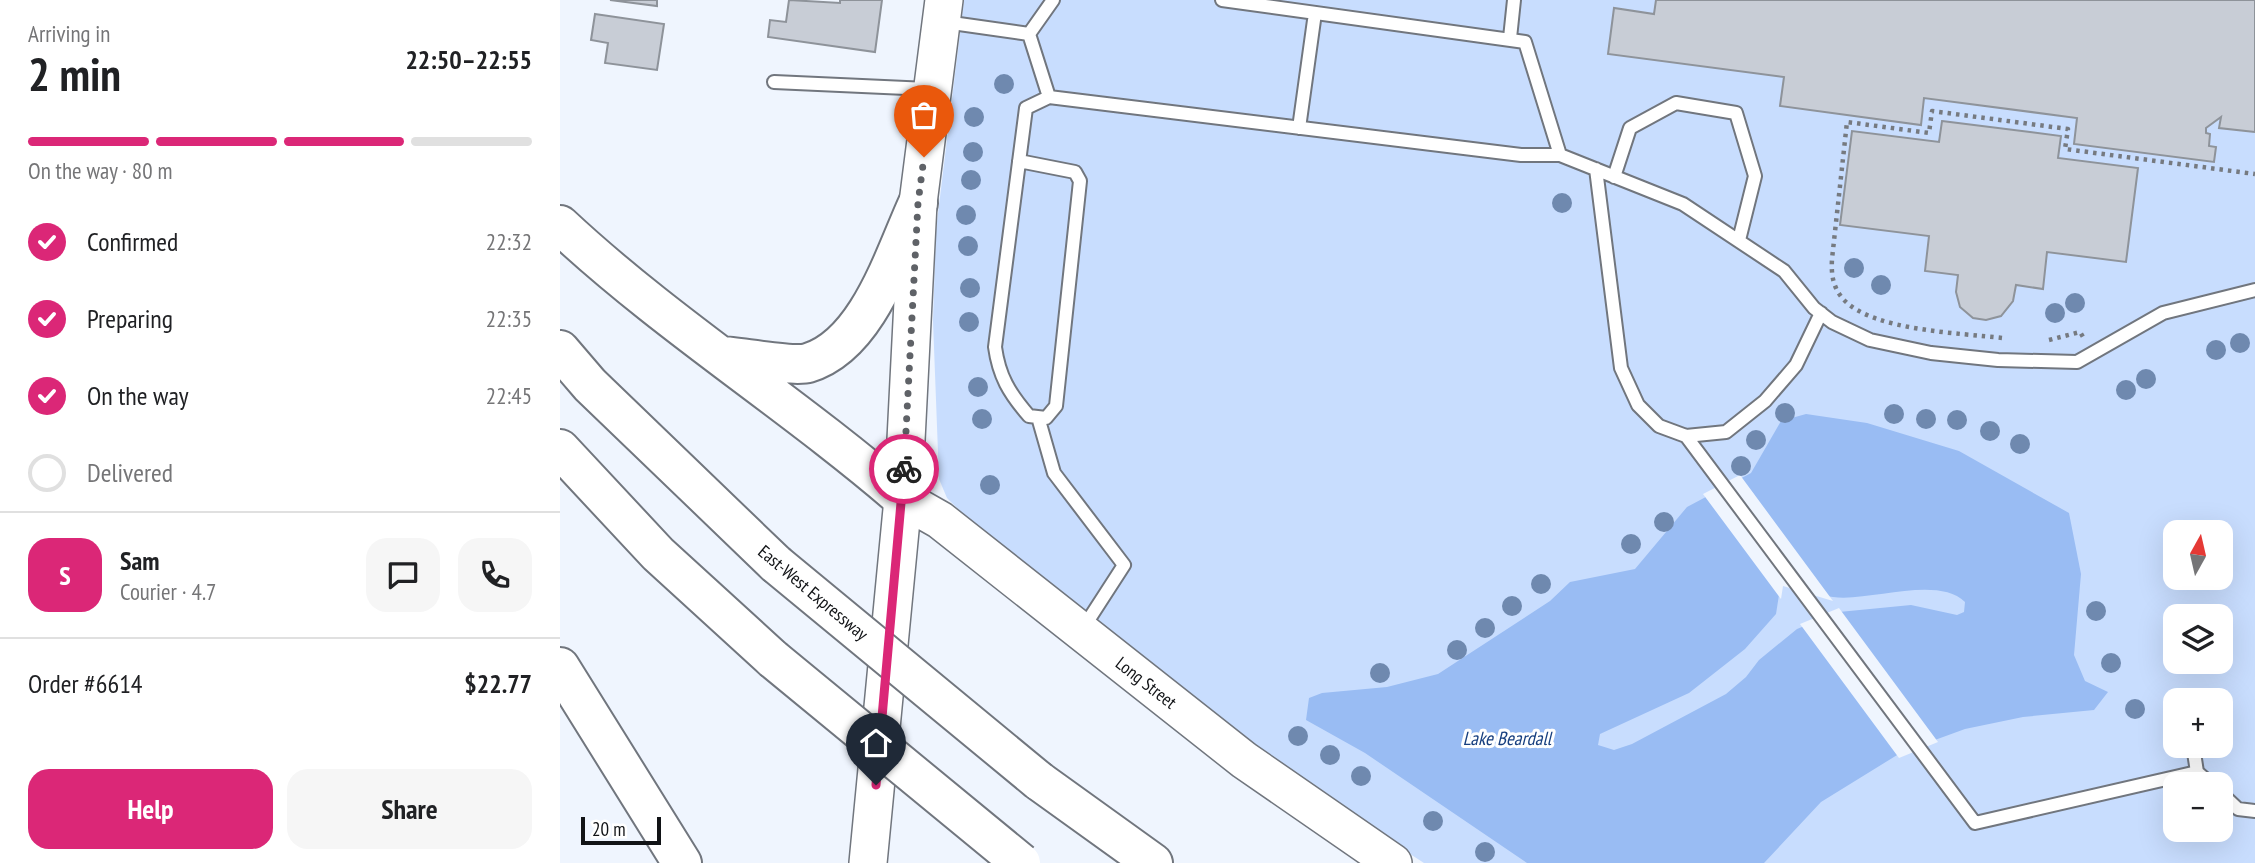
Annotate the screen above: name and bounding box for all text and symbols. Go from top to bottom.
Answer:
text: Arriving in [28,19,110,48]
text: 22:50–22:55 [405,43,532,76]
text: 2 min [28,44,121,104]
pin [894,85,954,157]
icon: bag [905,96,943,134]
text: On the way · 80 m [28,156,172,185]
icon: check [28,223,66,261]
text: Confirmed [87,225,178,258]
text: 22:32 [486,227,532,256]
icon: check [28,300,66,338]
text: Preparing [87,302,173,335]
text: 22:35 [486,304,532,333]
icon: check [28,377,66,415]
text: On the way [87,379,189,412]
text: 22:45 [486,381,532,410]
courier [869,434,939,504]
icon: bike [885,450,923,488]
text: Delivered [87,456,173,489]
north arrow [2163,520,2233,590]
map controls [2163,520,2233,842]
button: chat [366,538,440,612]
button: phone [458,538,532,612]
street label: East-West Expressway [754,540,873,645]
text: Sam [120,544,159,577]
text: S [59,559,71,592]
text: Courier · 4.7 [120,577,216,606]
button: layers [2163,604,2233,674]
street label: Long Street [1111,652,1181,714]
text: Order #6614 [28,667,143,700]
text: $22.77 [464,667,532,700]
button: + [2163,688,2233,758]
pin [846,713,906,785]
icon: home [857,724,895,762]
water label: Lake Beardall [1463,726,1553,750]
button: Help [28,769,273,849]
button: Share [287,769,532,849]
button: − [2163,772,2233,842]
scale bar [581,814,662,846]
text: 20 m [592,817,626,841]

